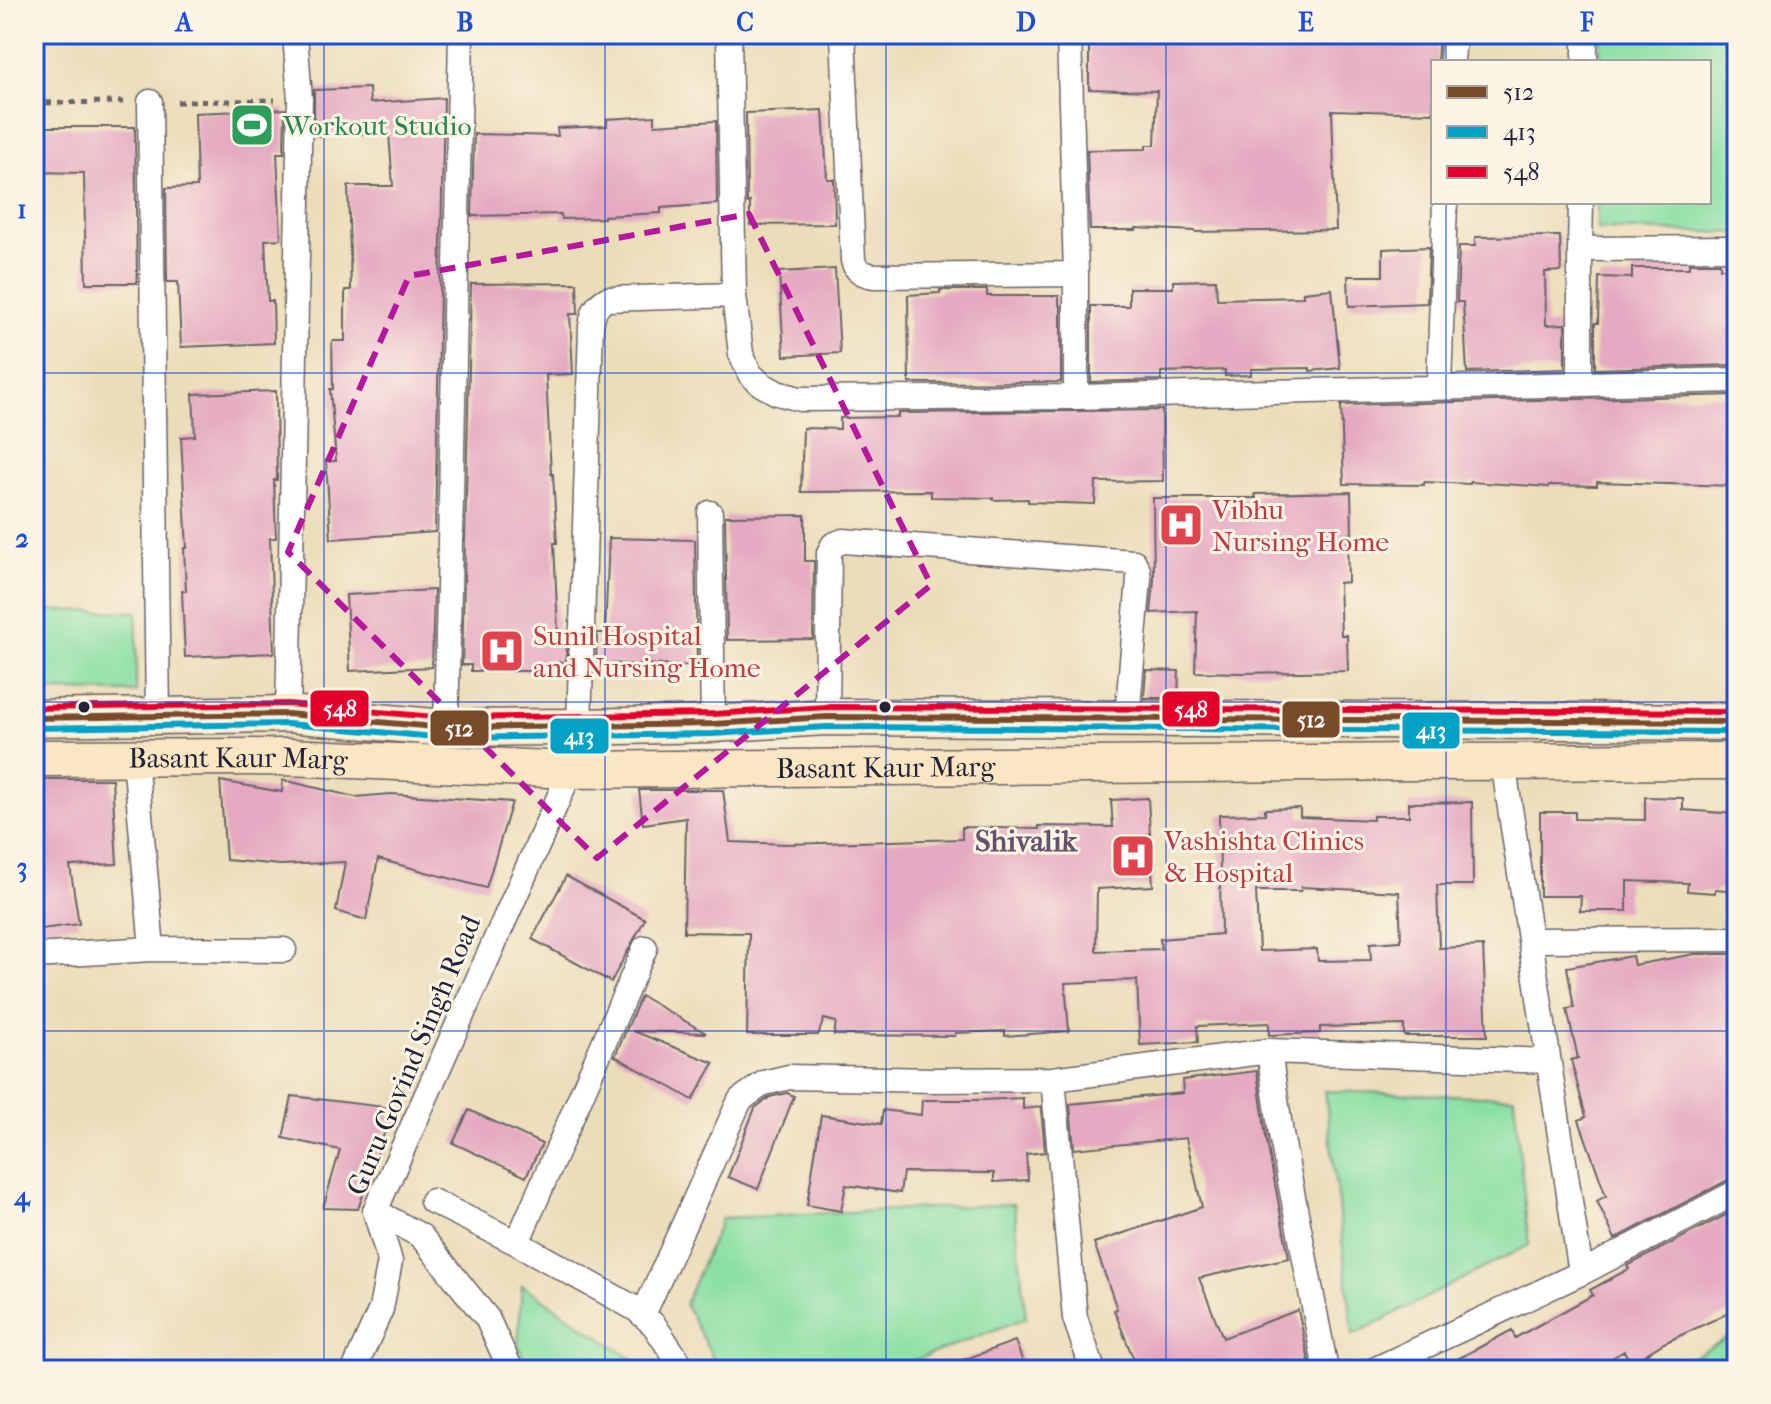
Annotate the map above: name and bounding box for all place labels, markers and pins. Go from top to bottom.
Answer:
sports icon: Workout Studio [228,101,276,149]
place label: Workout Studio [282,109,472,142]
place label: Vibhu Nursing Home [1211,493,1389,558]
hospital icon: Vibhu Nursing Home [1157,501,1205,549]
place label: Sunil Hospital and Nursing Home [533,619,761,684]
hospital icon: Sunil Hospital and Nursing Home [478,627,526,675]
unlabelled marker [76,699,92,715]
unlabelled marker [877,699,893,715]
place label: Vashishta Clinics & Hospital [1163,824,1364,889]
hospital icon: Vashishta Clinics & Hospital [1109,832,1157,880]

